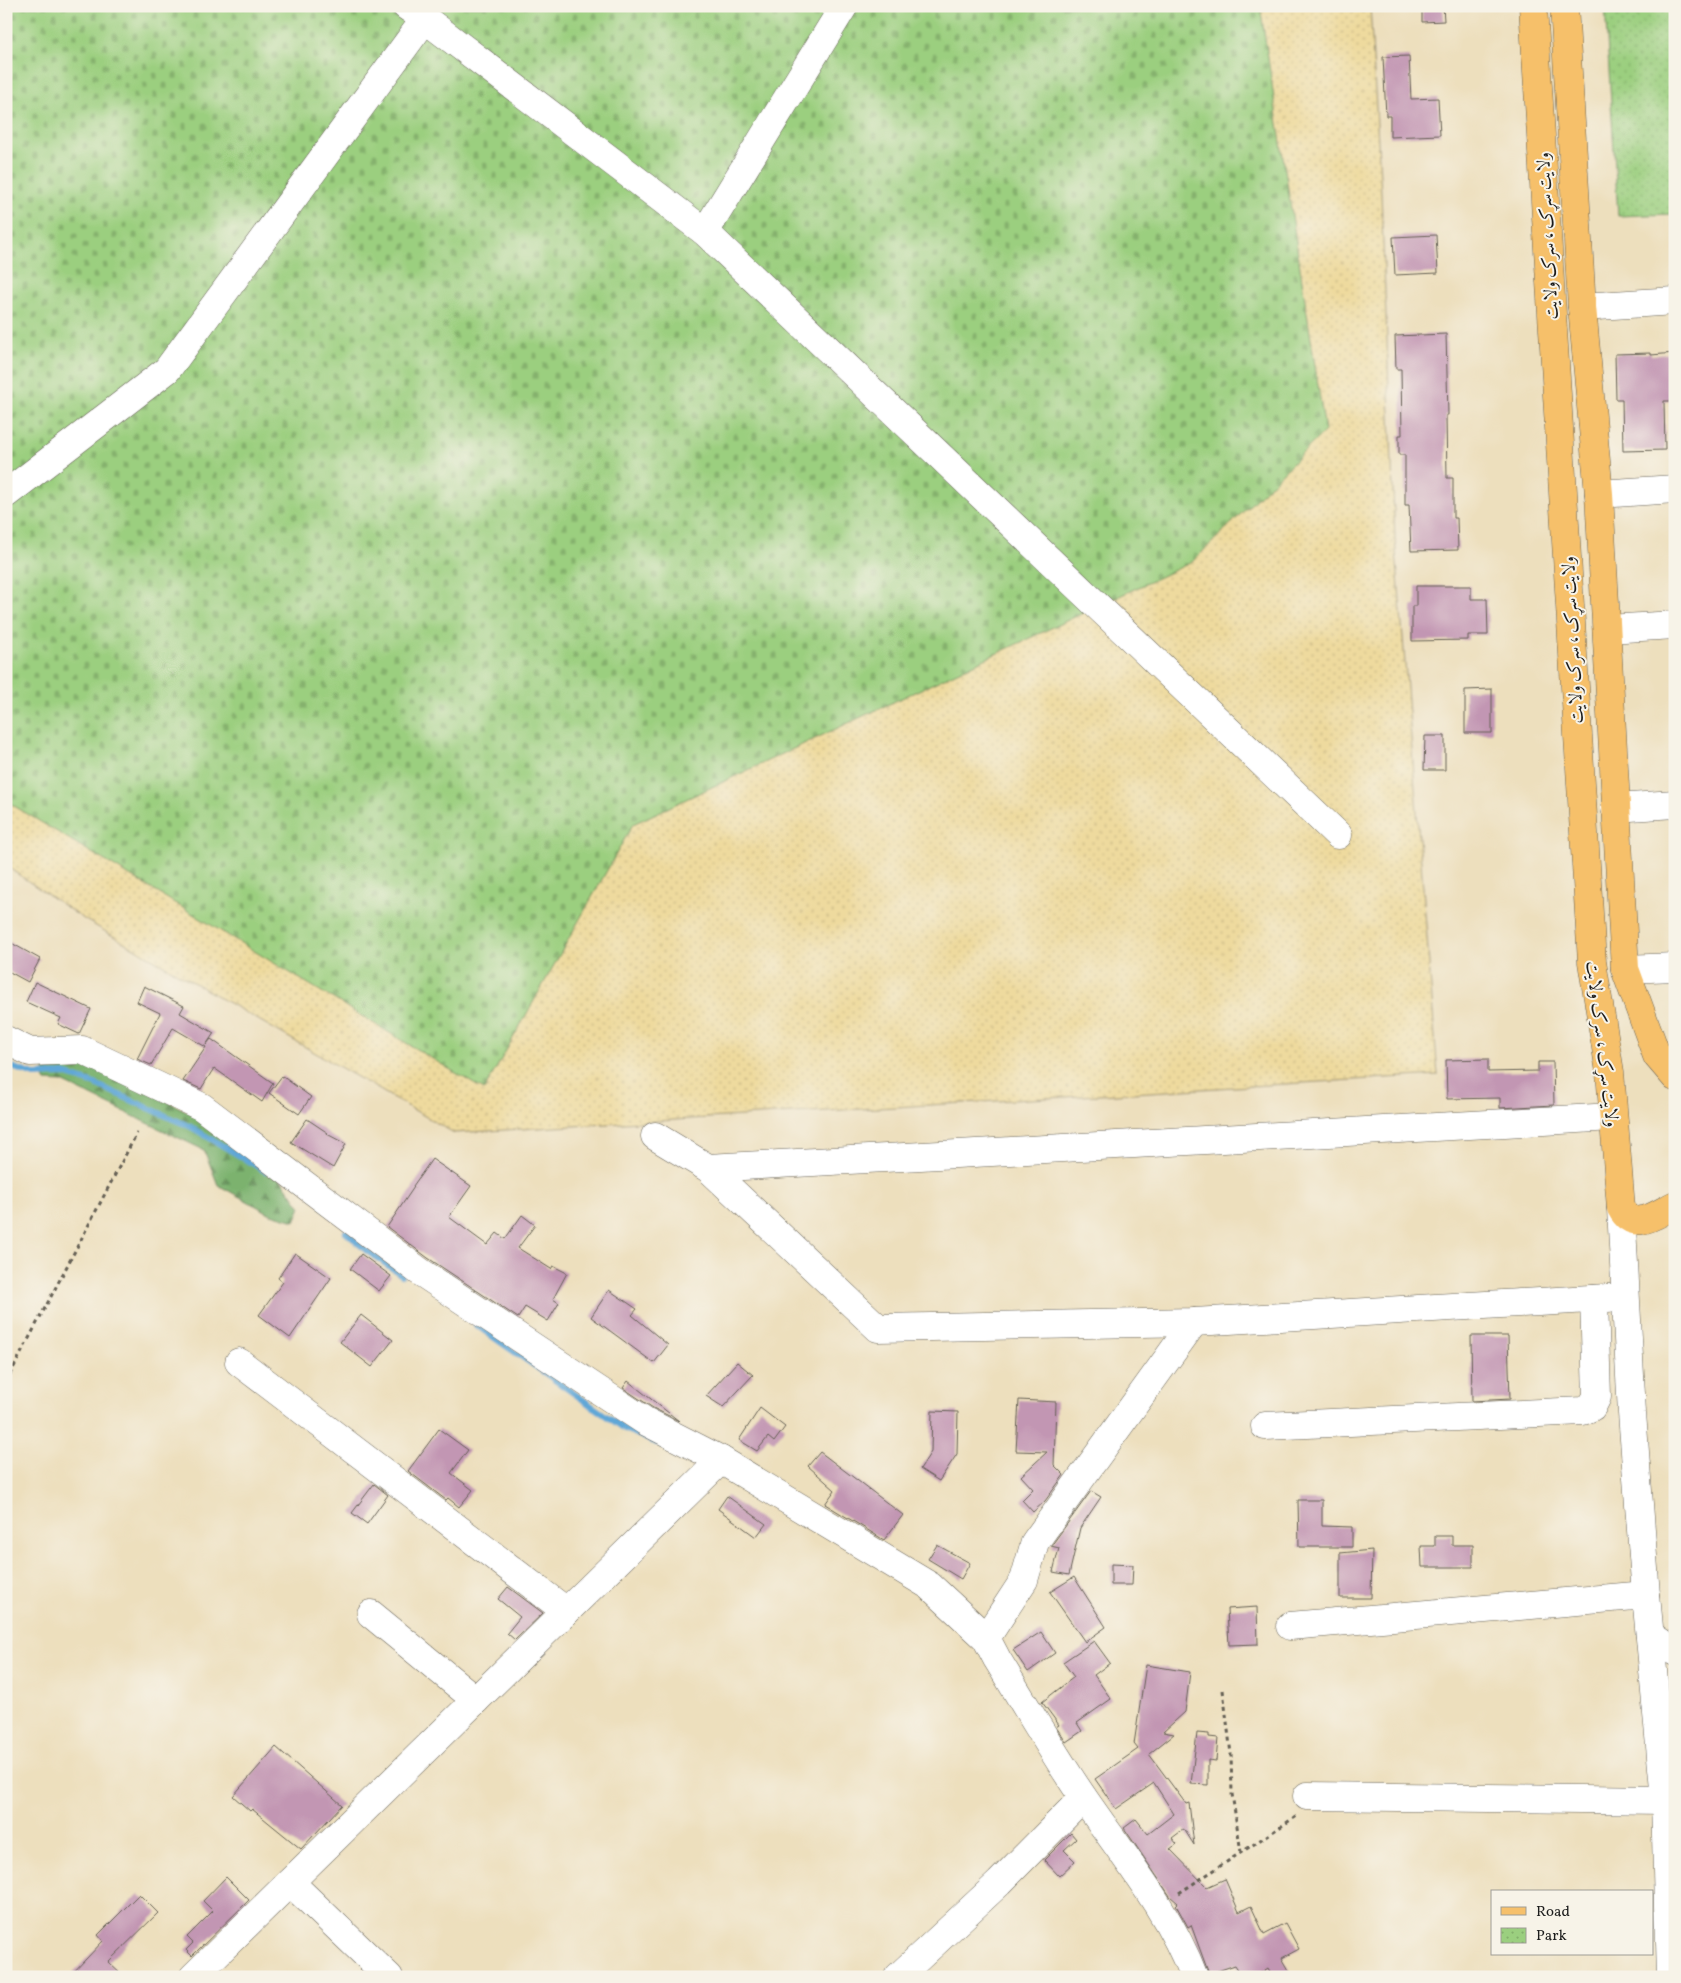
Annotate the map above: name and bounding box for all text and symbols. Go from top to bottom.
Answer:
street label: ولایت سړک ، سرک ولایت [1532,152,1565,320]
street label: ولایت سړک ، سرک ولایت [1557,556,1590,724]
street label: ولایت سړک ، سرک ولایت [1579,960,1624,1129]
legend [1491,1890,1654,1956]
text: Road [1536,1902,1570,1923]
text: Park [1536,1926,1567,1947]

